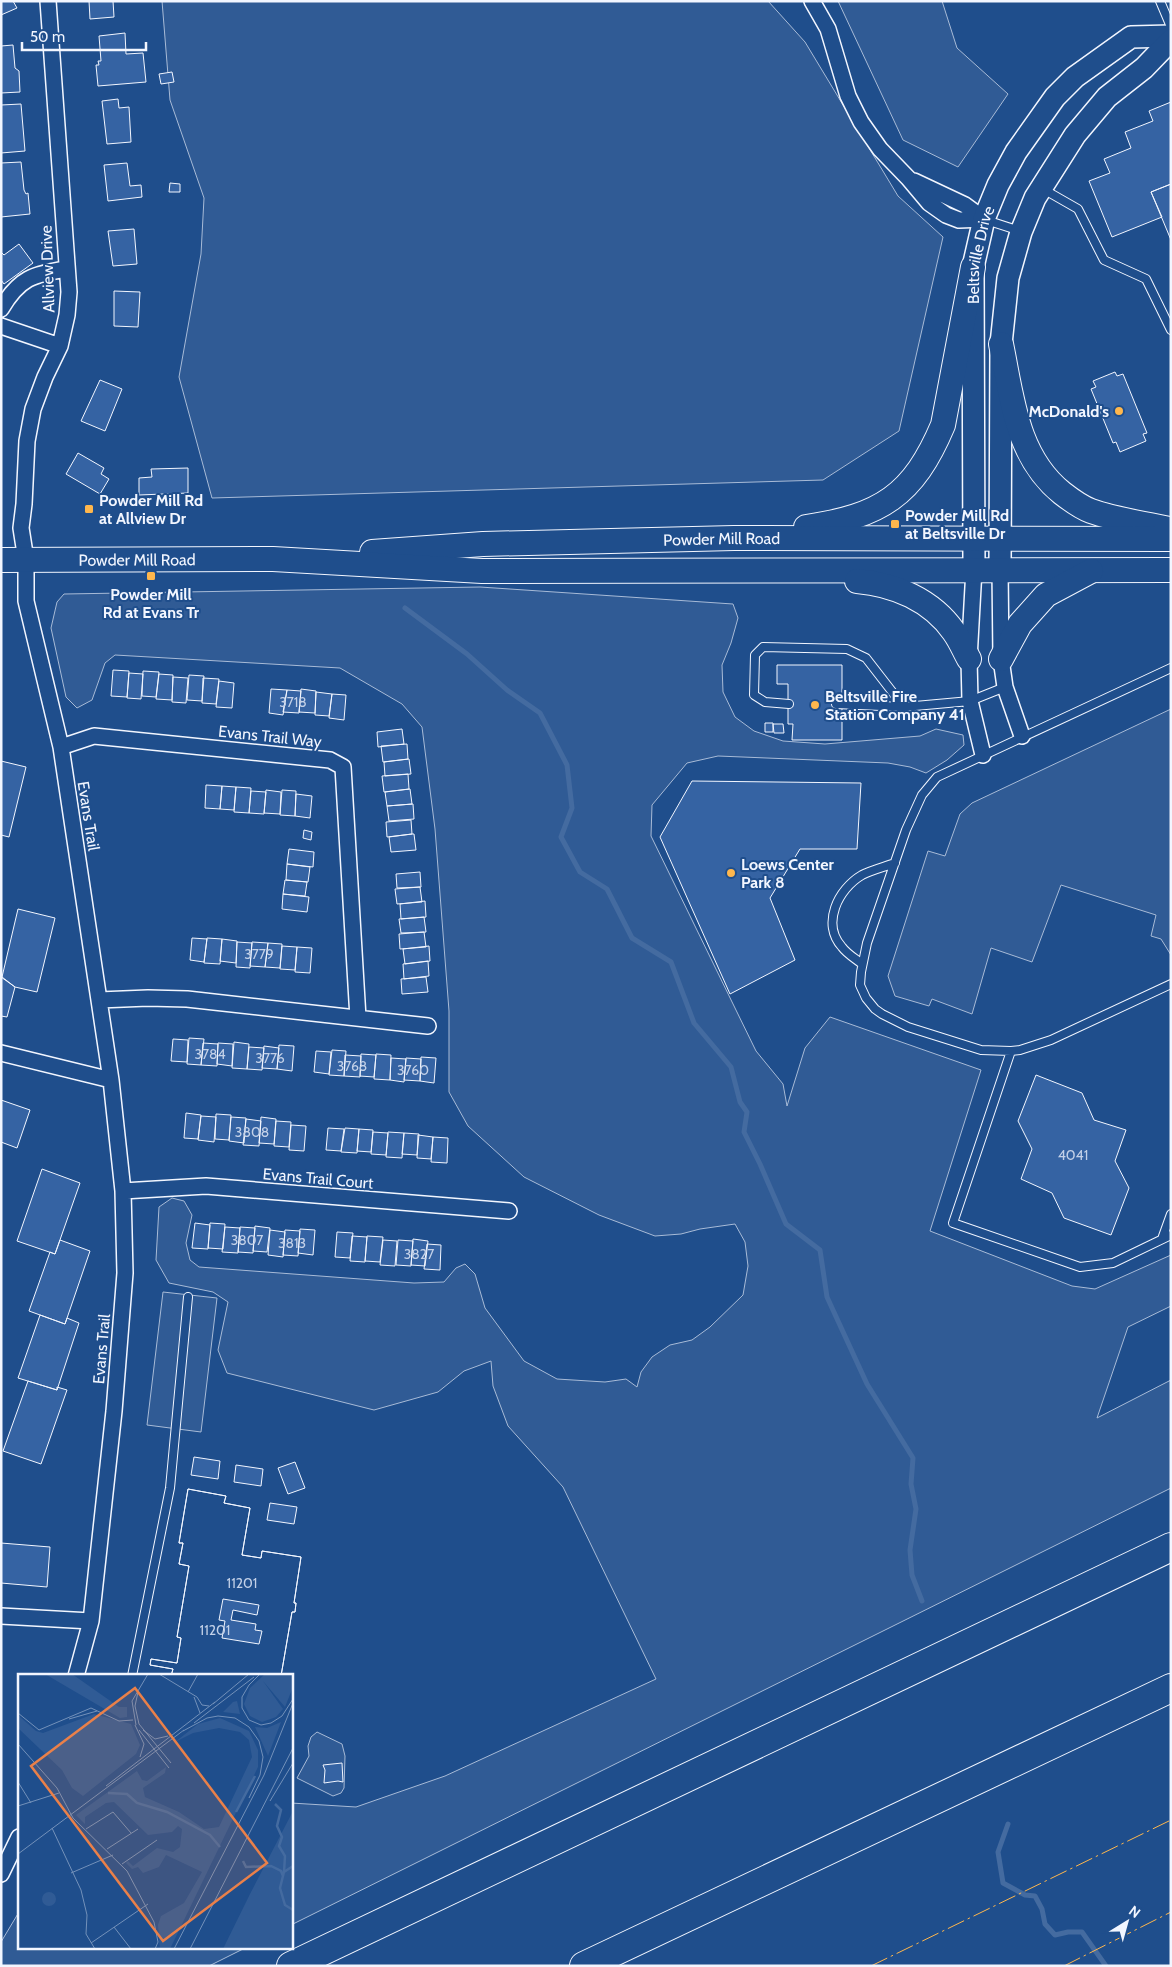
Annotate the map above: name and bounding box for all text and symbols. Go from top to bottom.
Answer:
scale bar [22,20,146,52]
text: 50 m [30,28,65,46]
street label: Beltsville Drive [963,203,998,304]
street label: Allview Drive [36,225,59,313]
place label: McDonald's [1029,402,1109,421]
marker: McDonald's [1113,405,1125,417]
place label: Powder Mill Rd at Allview Dr [99,491,203,528]
marker: Powder Mill Rd at Allview Dr [83,503,95,515]
place label: Powder Mill Rd at Beltsville Dr [905,506,1009,543]
marker: Powder Mill Rd at Beltsville Dr [889,518,901,530]
street label: Powder Mill Road [663,529,780,550]
street label: Powder Mill Road [78,550,196,570]
marker: Powder Mill Rd at Evans Tr [145,570,157,582]
place label: Powder Mill Rd at Evans Tr [103,585,200,622]
place label: Beltsville Fire Station Company 41 [825,687,965,724]
house number: 3718 [279,693,307,711]
marker: Beltsville Fire Station Company 41 [809,699,821,711]
street label: Evans Trail Way [217,722,323,751]
street label: Evans Trail [74,780,103,852]
place label: Loews Center Park 8 [741,855,835,892]
marker: Loews Center Park 8 [725,867,737,879]
house number: 3779 [244,945,274,963]
house number: 3784 [194,1045,226,1063]
house number: 3776 [255,1049,285,1067]
house number: 3768 [337,1057,367,1075]
house number: 3760 [397,1061,429,1079]
house number: 3808 [235,1123,269,1141]
house number: 4041 [1058,1146,1088,1164]
street label: Evans Trail Court [262,1164,375,1193]
house number: 3807 [231,1231,263,1249]
house number: 3813 [278,1234,306,1252]
house number: 3827 [404,1245,434,1263]
street label: Evans Trail [89,1313,114,1385]
house number: 11201 [227,1574,257,1592]
house number: 11201 [200,1621,230,1639]
inset map [18,1674,292,1950]
north arrow [1102,1897,1152,1947]
text: N [1125,1901,1144,1922]

